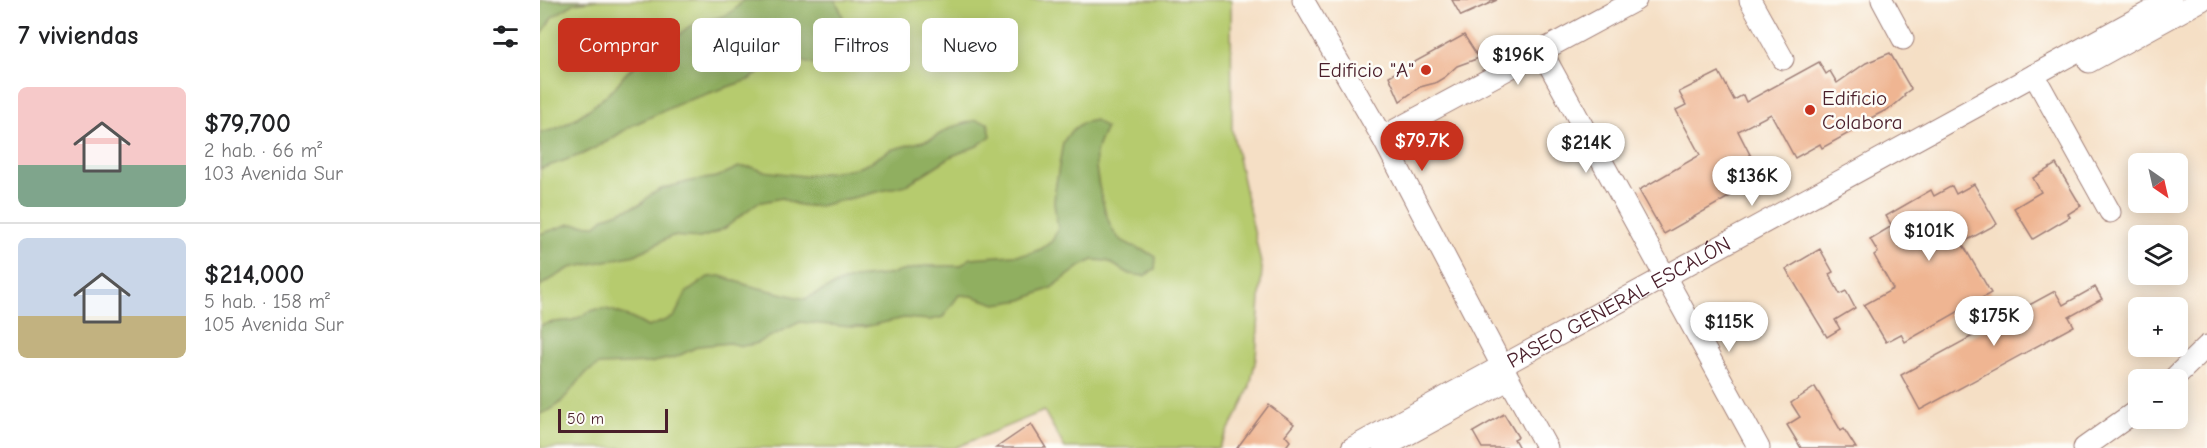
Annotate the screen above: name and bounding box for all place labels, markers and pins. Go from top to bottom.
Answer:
pin: $196K [1476,35,1560,86]
place label: Edificio "A" [1318,58,1414,82]
marker: Edificio "A" [1419,63,1433,77]
place label: Edificio Colabora [1822,86,1903,134]
marker: Edificio Colabora [1803,103,1817,117]
pin: $79.7K [1373,121,1471,172]
pin: $214K [1544,123,1628,174]
pin: $136K [1710,156,1794,207]
pin: $101K [1887,211,1971,262]
pin: $175K [1952,296,2036,347]
pin: $115K [1687,302,1771,353]

